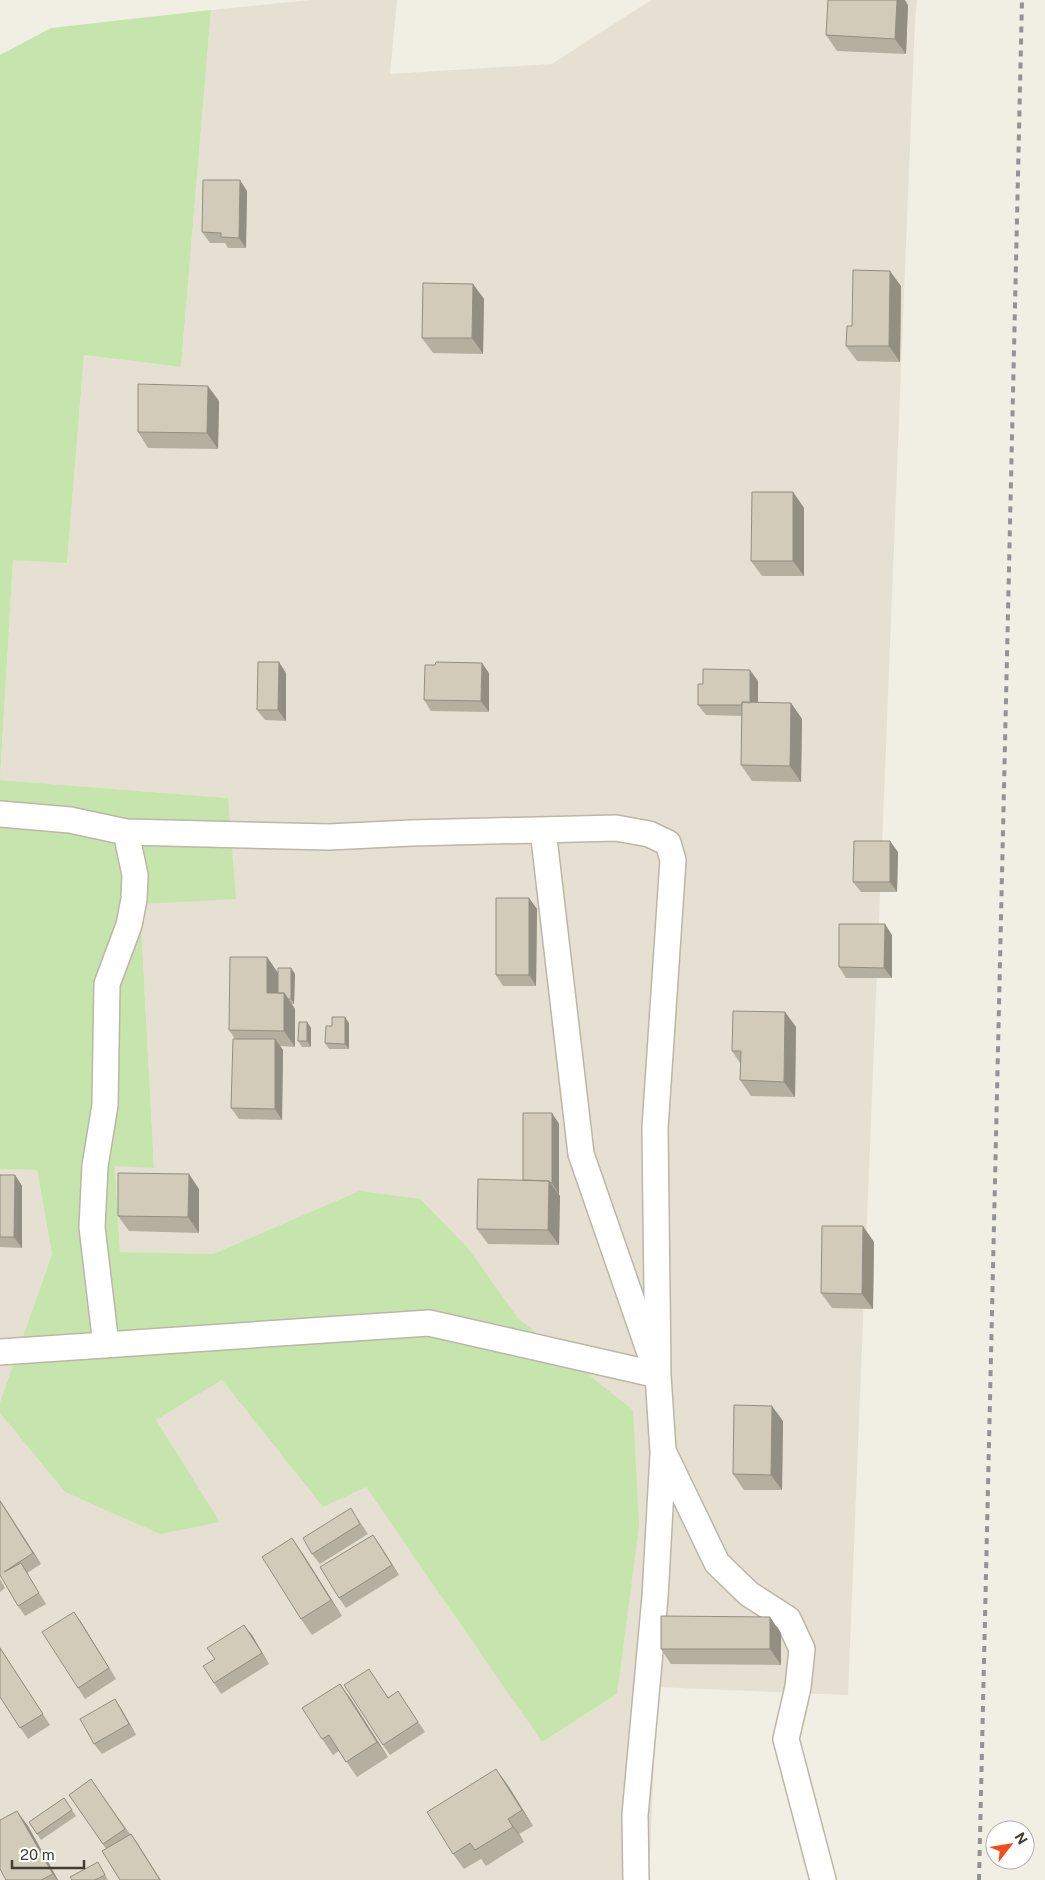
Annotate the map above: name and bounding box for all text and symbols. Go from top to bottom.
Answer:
north arrow [985,1820,1035,1870]
text: N [1011,1829,1031,1847]
scale bar [12,1838,85,1870]
text: 20 m [20,1846,55,1863]

